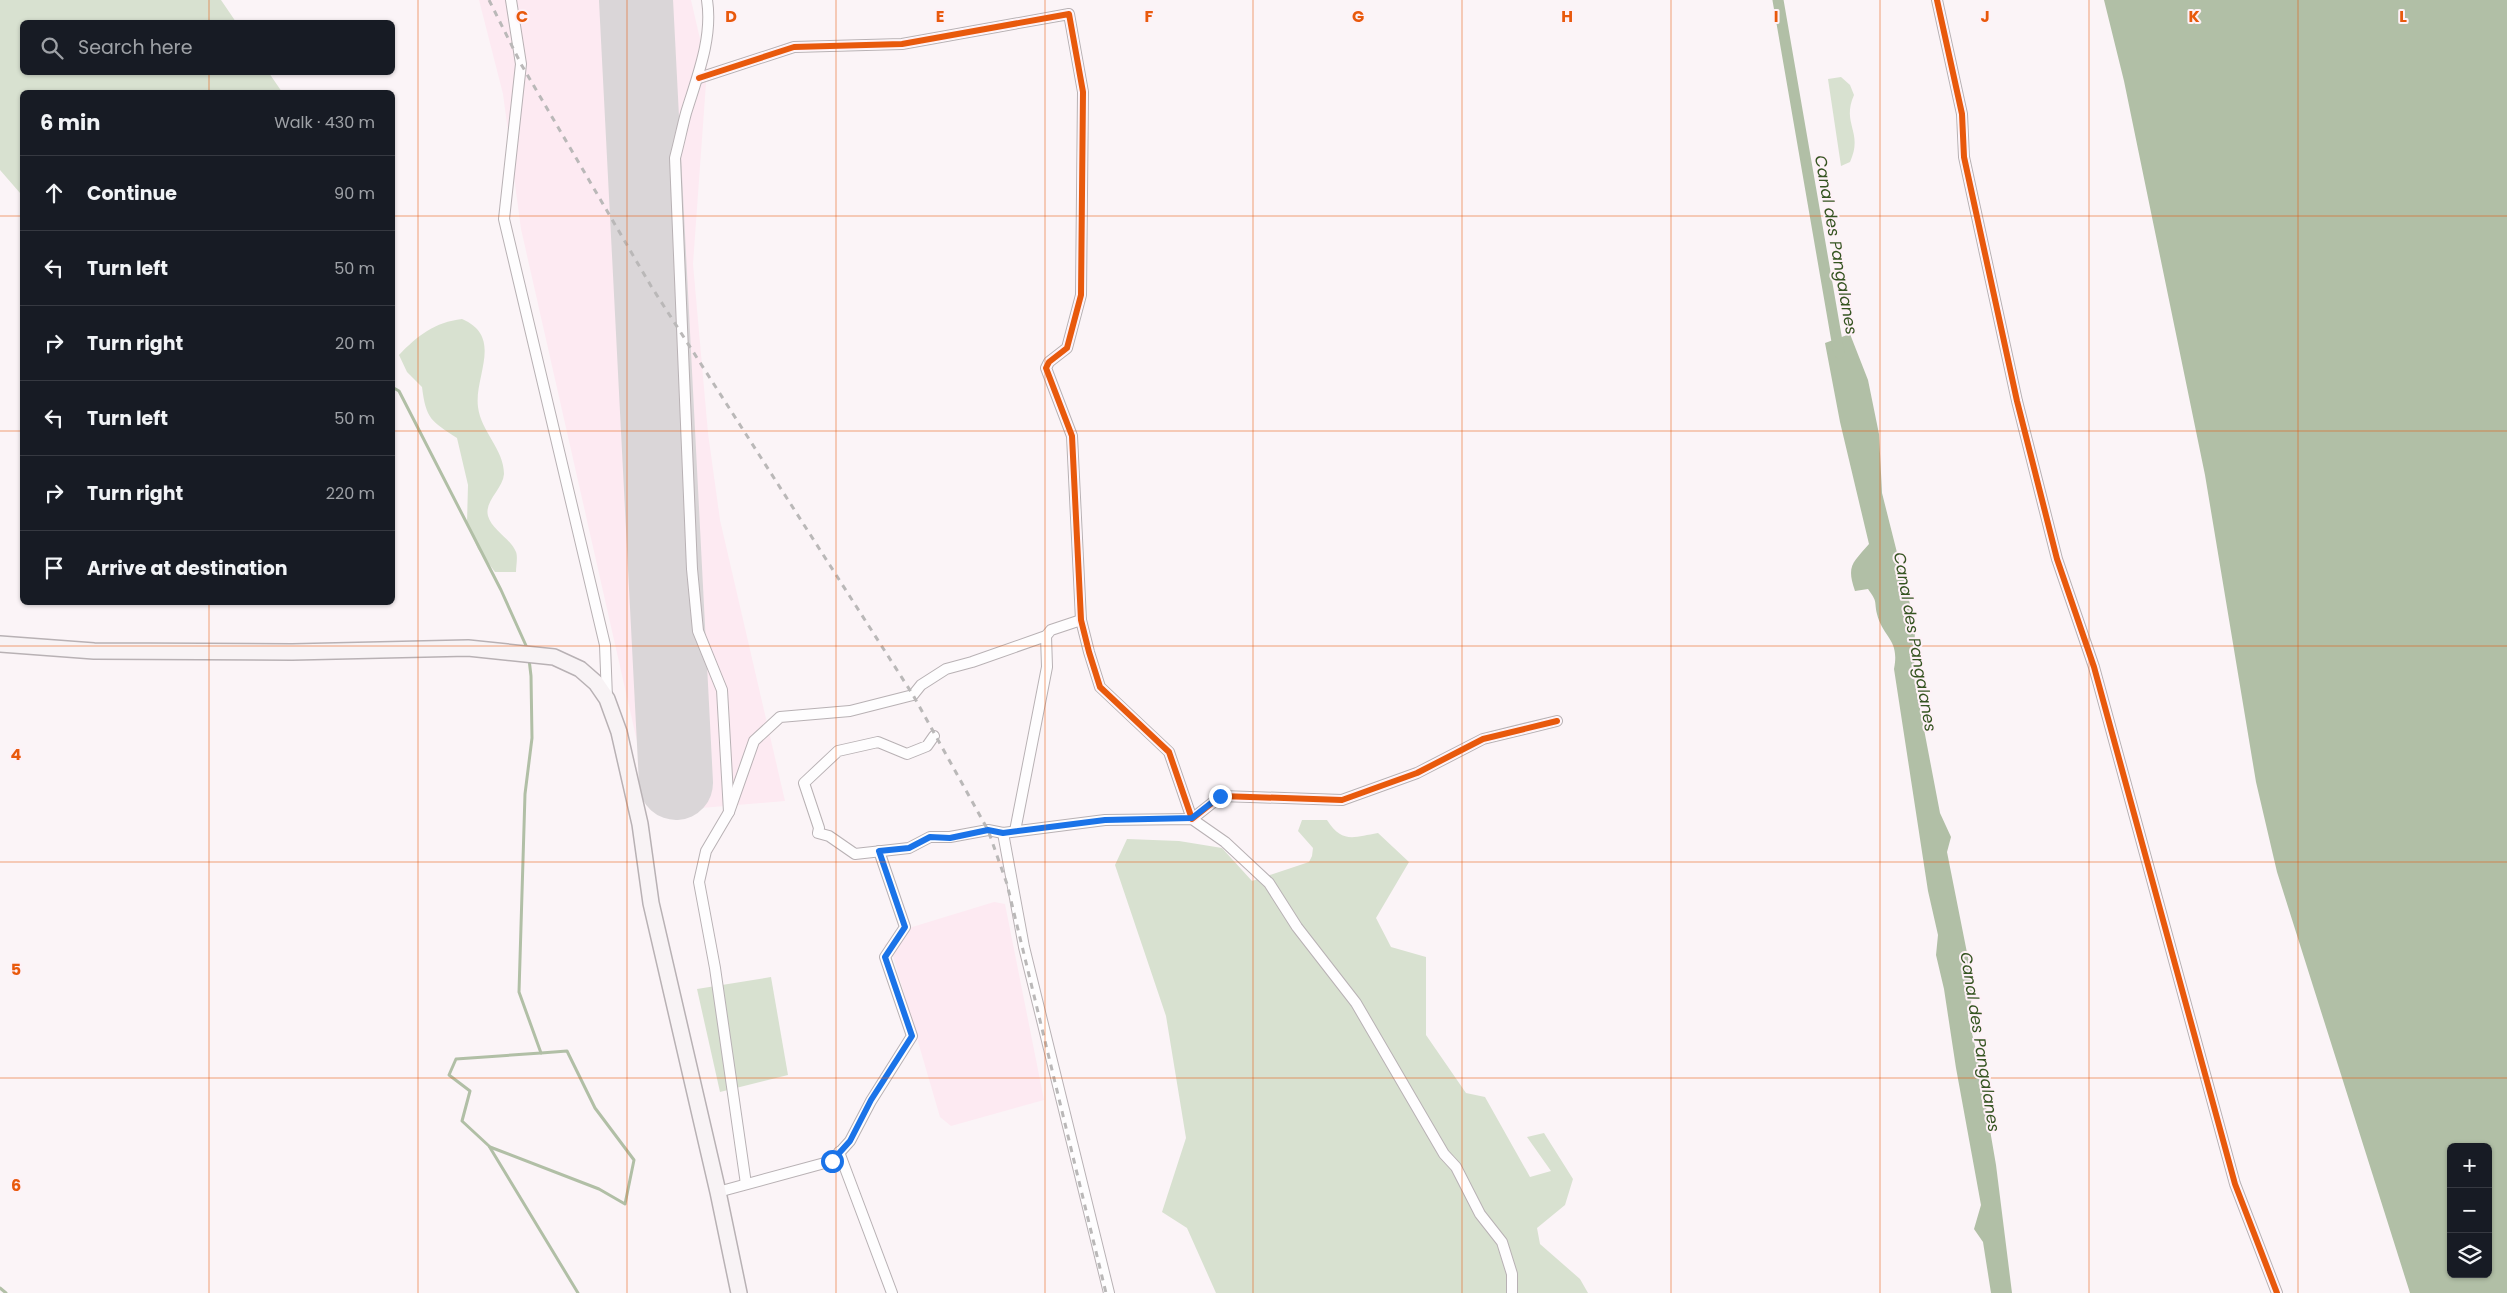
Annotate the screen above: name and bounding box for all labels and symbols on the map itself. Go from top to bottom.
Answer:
text: C [516,5,528,28]
text: D [725,5,737,28]
text: E [936,5,944,28]
text: F [1145,5,1154,28]
text: G [1352,5,1364,28]
text: H [1561,5,1573,28]
text: I [1774,5,1778,28]
text: J [1980,5,1990,28]
text: K [2188,5,2200,28]
text: L [2399,5,2407,28]
water label: Canal des Pangalanes [1809,153,1863,337]
water label: Canal des Pangalanes [1888,550,1942,734]
text: 4 [11,743,22,766]
route end [1209,785,1232,808]
water label: Canal des Pangalanes [1954,950,2006,1134]
text: 5 [11,958,21,981]
route start [821,1150,844,1173]
text: 6 [11,1174,21,1197]

